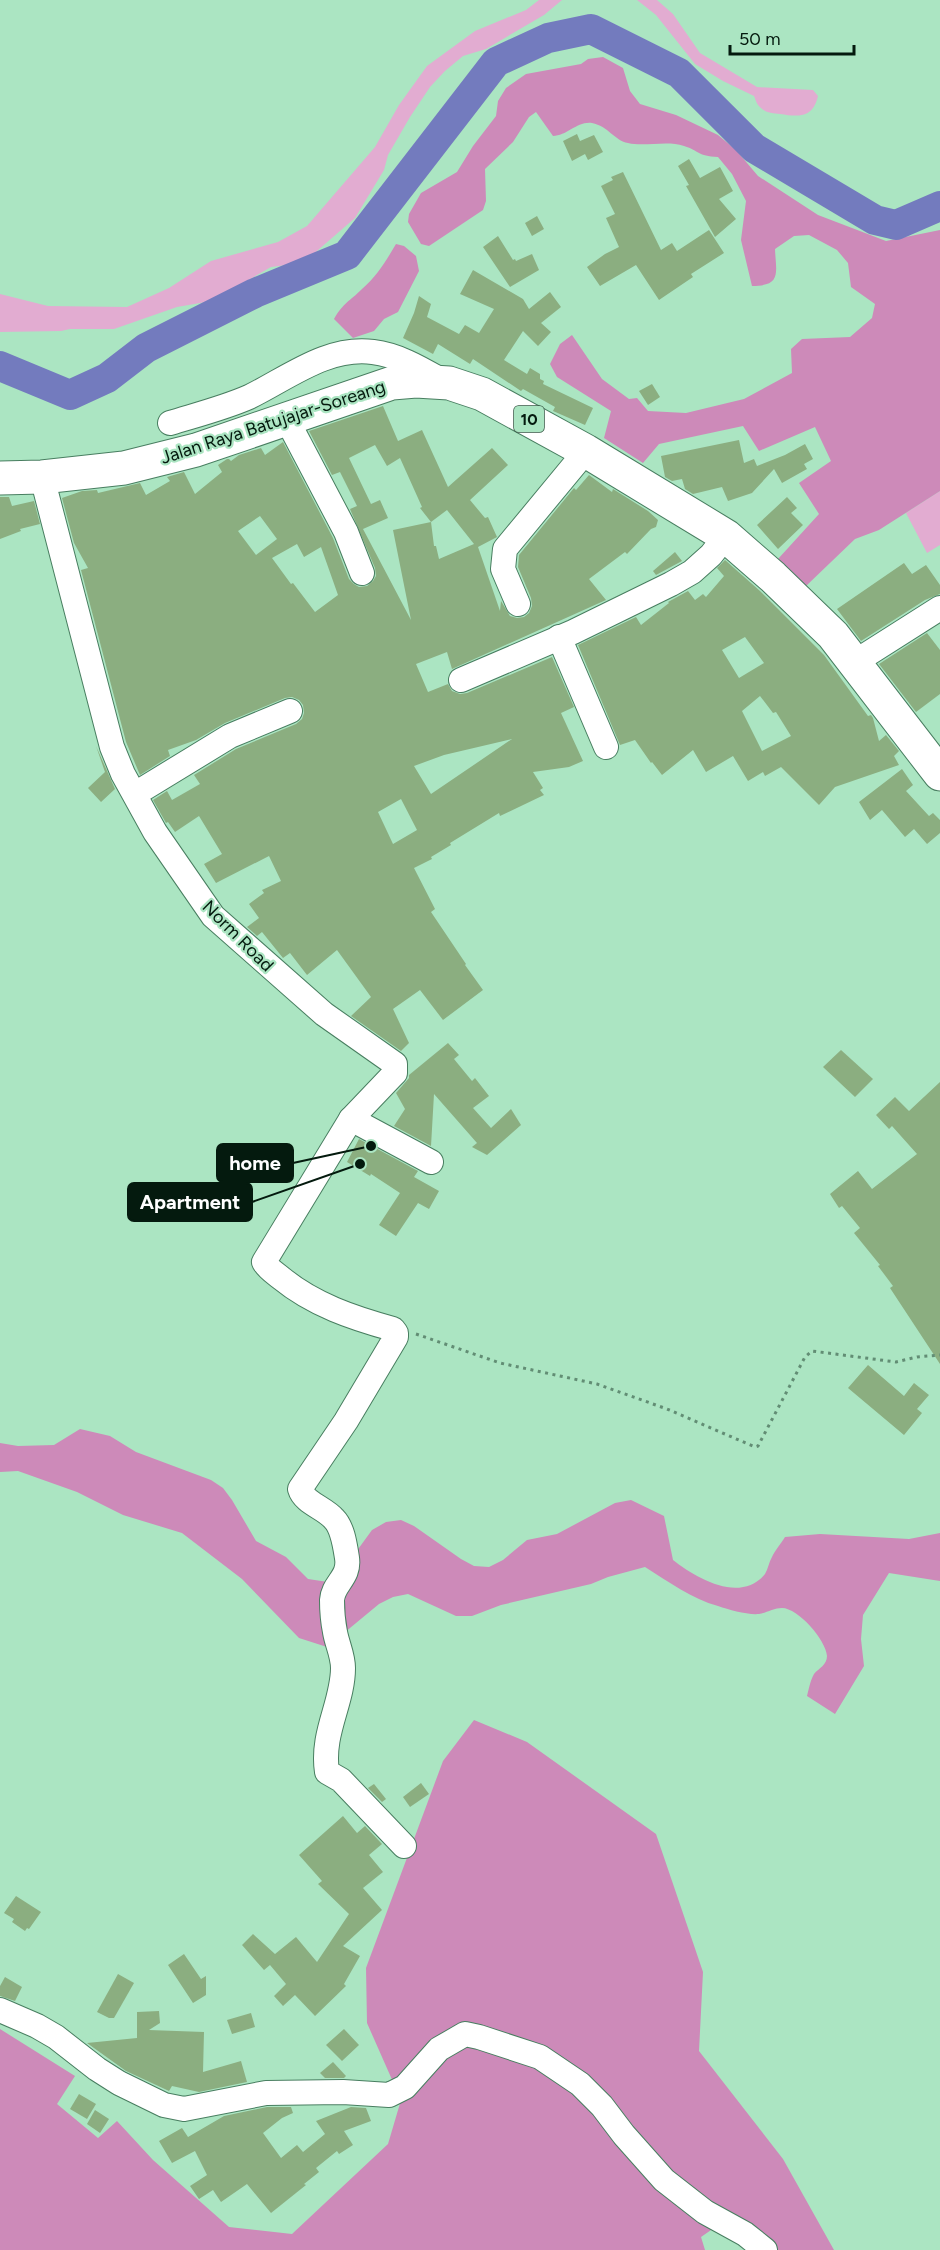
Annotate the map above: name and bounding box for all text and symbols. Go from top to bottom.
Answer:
scale bar [730,18,854,56]
text: 50 m [739,28,781,50]
street label: Jalan Raya Batujajar-Soreang [158,375,388,469]
road number: 10 [514,406,544,432]
street label: Norm Road [198,896,278,976]
callout: home [217,1144,293,1182]
text: home [229,1151,281,1175]
callout: Apartment [128,1183,252,1221]
text: Apartment [140,1190,240,1214]

